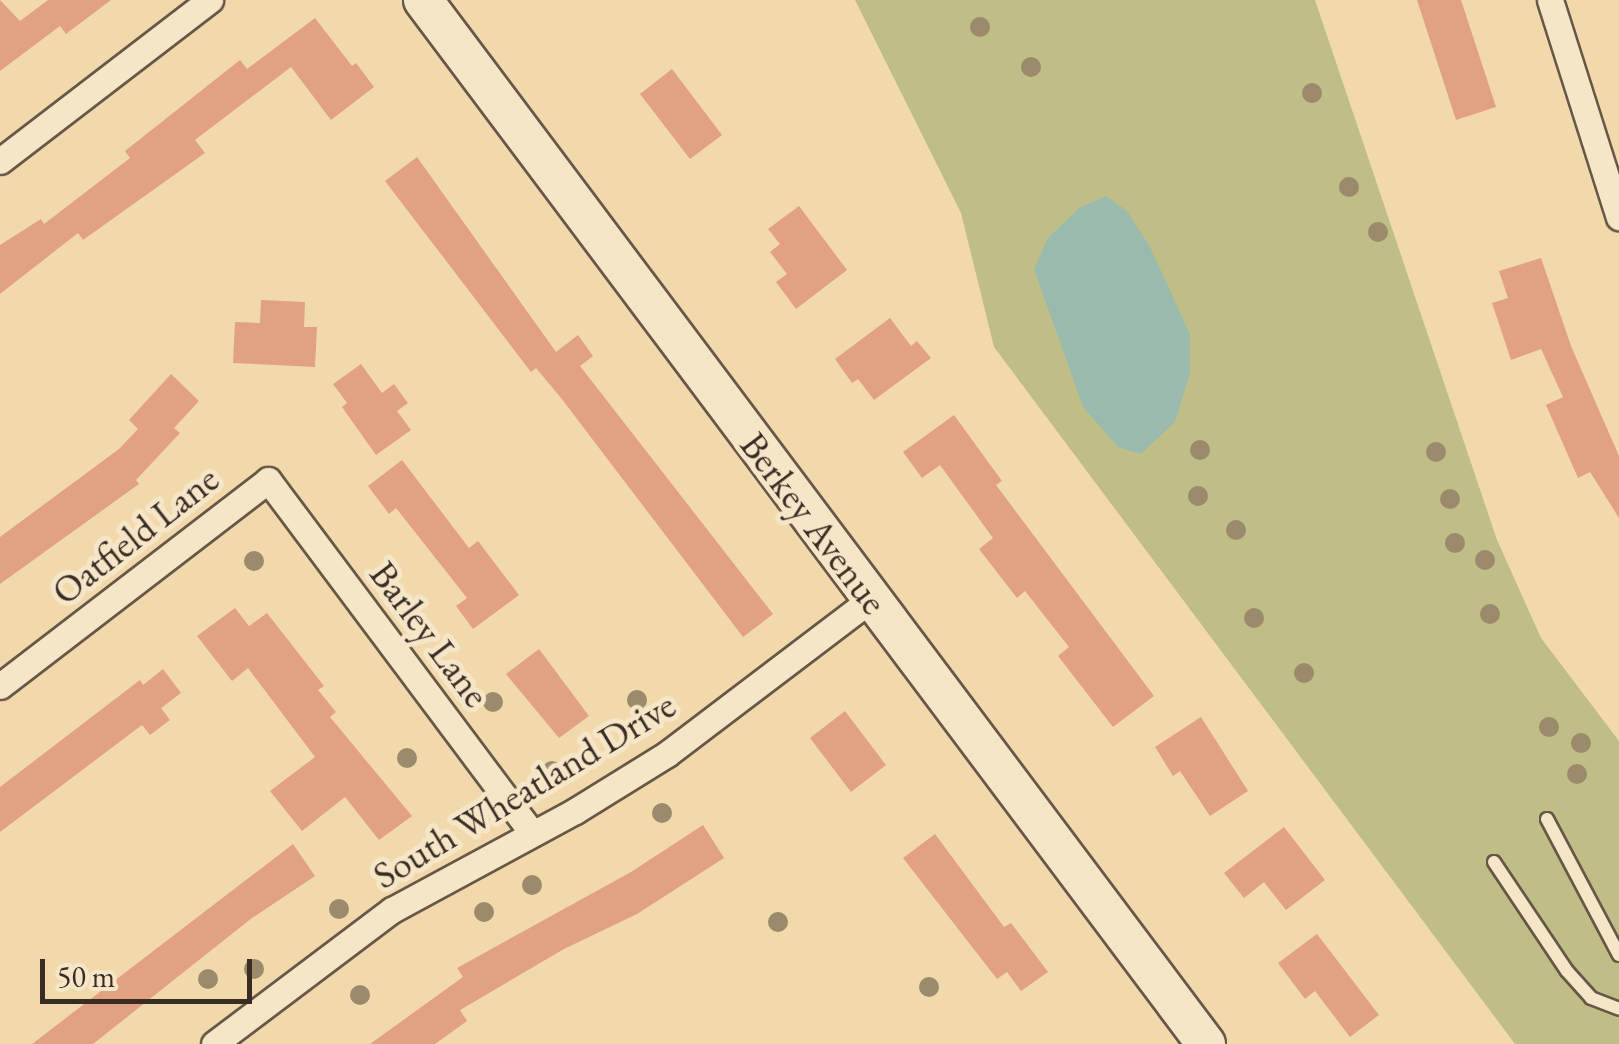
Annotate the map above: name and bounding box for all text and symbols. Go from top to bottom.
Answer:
street label: Berkey Avenue [731,423,897,623]
street label: Oatfield Lane [43,456,227,614]
street label: Barley Lane [360,552,500,716]
street label: South Wheatland Drive [365,682,683,898]
scale bar [45,939,258,1001]
text: 50 m [57,957,115,996]

